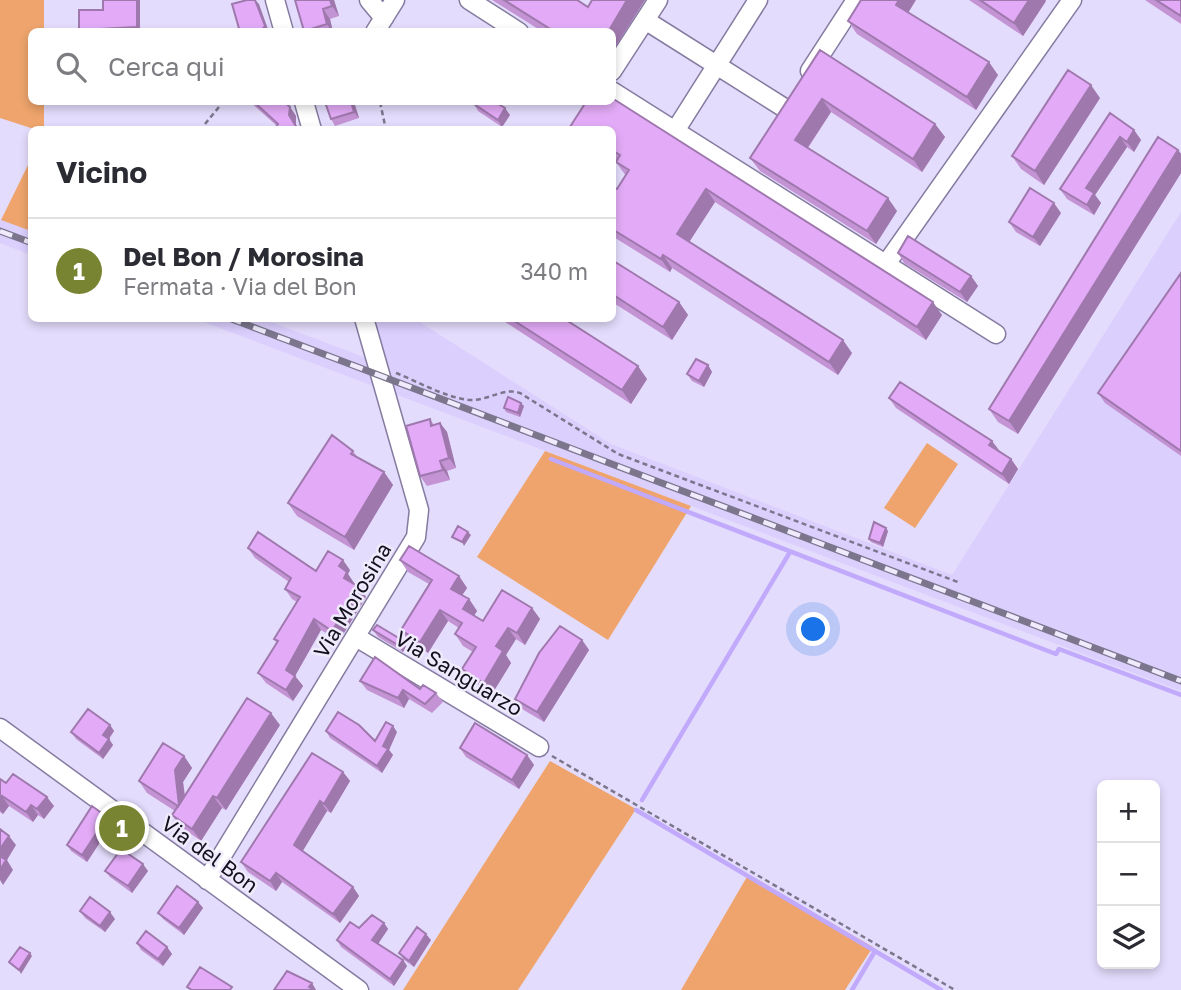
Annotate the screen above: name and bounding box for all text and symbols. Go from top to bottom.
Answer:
search box [28,28,616,105]
icon: search [52,48,90,86]
text: Cerca qui [108,51,225,82]
text: Vicino [56,154,147,190]
text: Del Bon / Morosina [123,241,364,272]
text: 1 [73,257,85,285]
text: 340 m [520,257,588,285]
text: Fermata · Via del Bon [123,272,357,300]
street label: Via Morosina [307,538,397,662]
your location [796,612,830,646]
street label: Via Sanguarzo [390,625,528,721]
map controls [1097,780,1160,969]
button: + [1097,780,1160,843]
pin: 1 [99,802,145,854]
street label: Via del Bon [156,810,264,898]
button: − [1097,843,1160,906]
button: layers [1097,906,1160,969]

